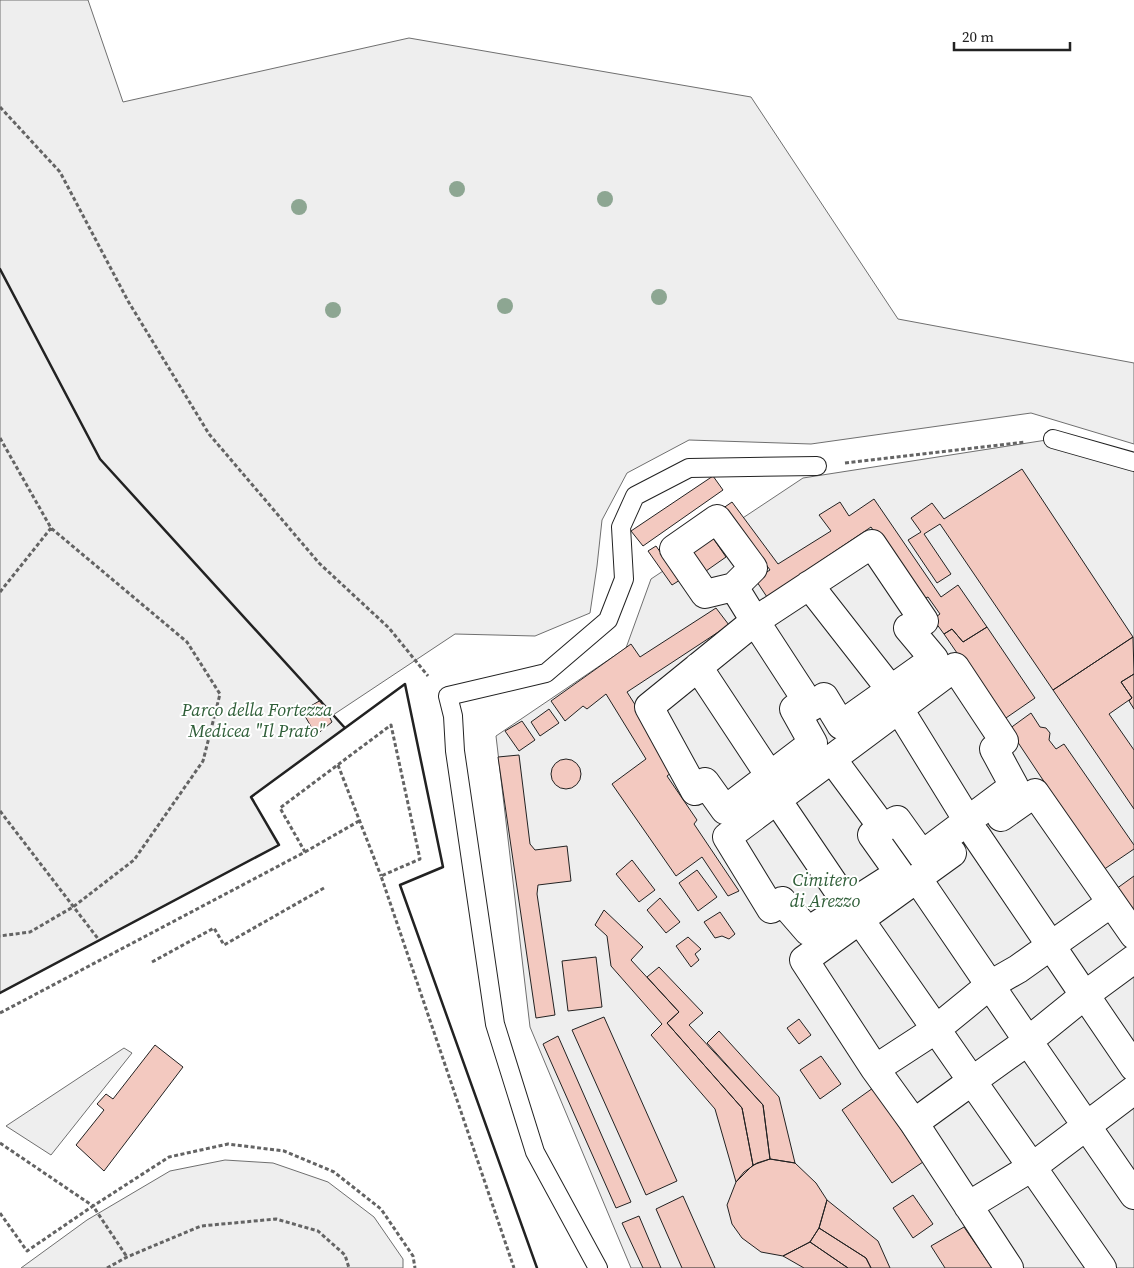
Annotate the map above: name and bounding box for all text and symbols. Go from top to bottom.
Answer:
scale bar [954,20,1070,52]
text: 20 m [962,26,994,47]
park label: Parco della Fortezza Medicea "Il Prato" [181,697,333,743]
park label: Cimitero di Arezzo [790,867,860,913]

